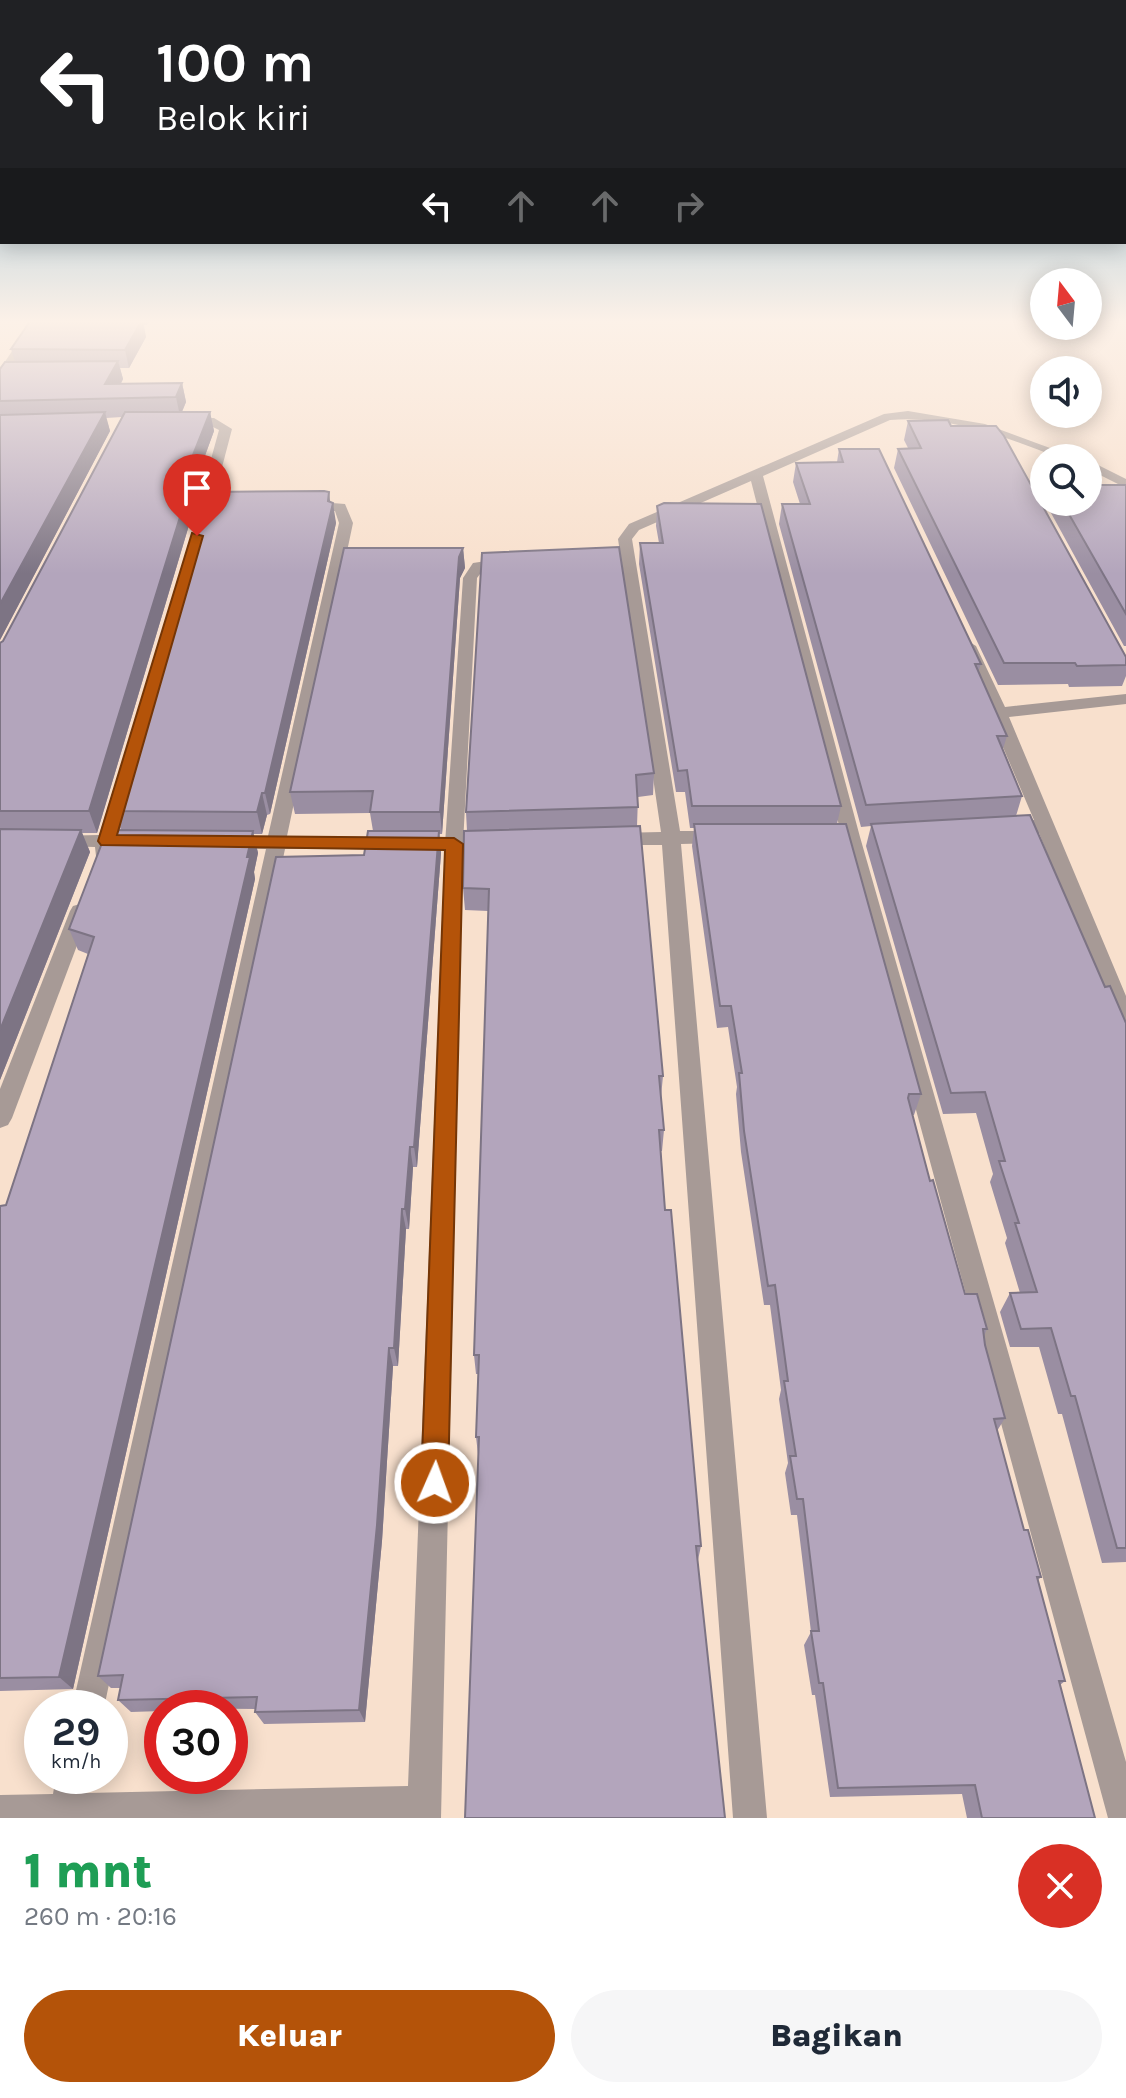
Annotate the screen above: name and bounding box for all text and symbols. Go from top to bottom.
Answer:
text: 100 m [156,30,314,95]
icon: left [24,32,128,136]
text: Belok kiri [156,97,310,139]
icon: left [415,184,459,228]
icon: ahead [499,184,543,228]
icon: ahead [583,184,627,228]
icon: right [667,184,711,228]
north arrow [1030,268,1102,340]
map controls [1030,268,1102,516]
button: sound [1030,356,1102,428]
button: search [1030,444,1102,516]
pin [163,454,231,536]
icon: arrive [175,466,219,510]
position arrow [393,1441,477,1525]
speed limit sign: 30 [144,1690,248,1794]
text: 29 [52,1708,100,1755]
text: km/h [51,1750,101,1773]
text: 1 mnt [24,1843,152,1899]
button: close [1018,1844,1102,1928]
text: 260 m · 20:16 [24,1901,177,1932]
button: Keluar [24,1990,555,2082]
button: Bagikan [571,1990,1102,2082]

